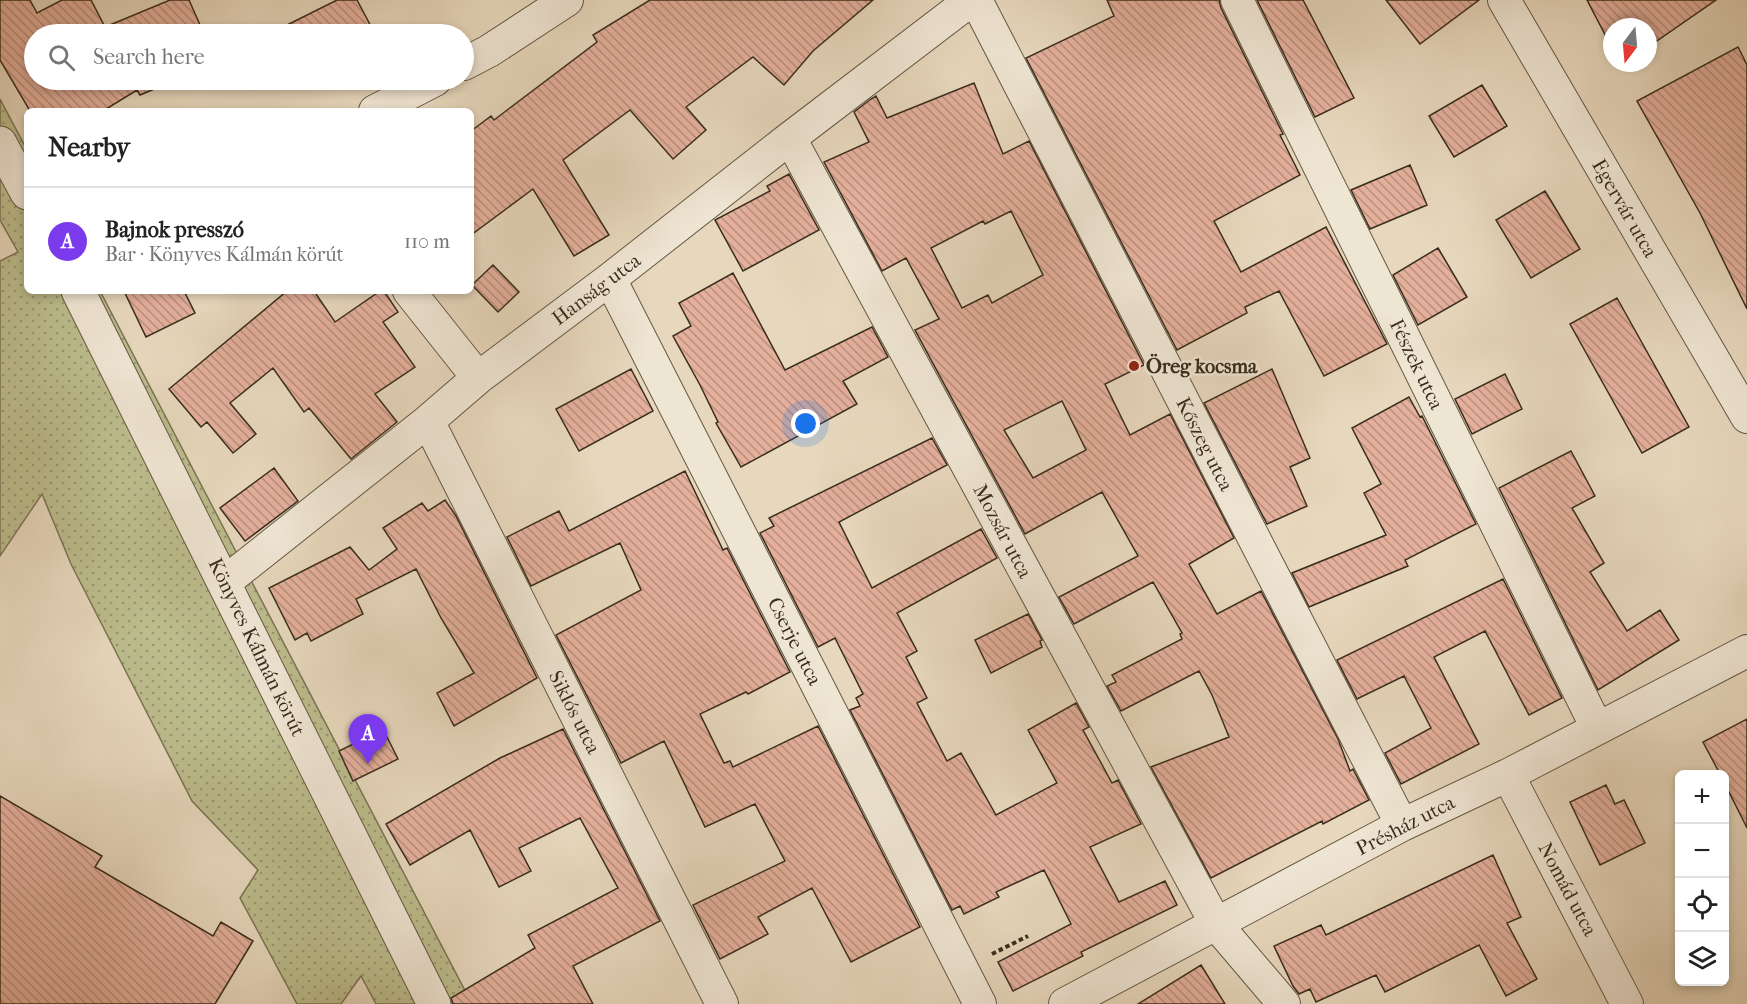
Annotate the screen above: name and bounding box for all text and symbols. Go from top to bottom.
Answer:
north arrow [1603,18,1657,72]
search box [24,24,474,90]
icon: search [45,41,78,74]
text: Search here [93,44,205,70]
text: Nearby [48,132,130,163]
street label: Egervár utca [1587,155,1662,262]
text: Bajnok presszó [105,217,244,243]
text: A [61,230,74,253]
text: 110 m [404,230,450,253]
text: Bar · Könyves Kálmán körút [105,243,344,266]
street label: Hanság utca [548,248,646,330]
street label: Fészek utca [1385,315,1449,414]
place label: Öreg kocsma [1146,353,1258,378]
marker: Öreg kocsma [1127,359,1141,373]
street label: Kőszeg utca [1171,394,1238,496]
your location [791,409,820,438]
street label: Mozsár utca [968,480,1037,583]
street label: Könyves Kálmán körút [203,554,310,740]
street label: Cserje utca [763,594,827,690]
street label: Siklós utca [544,667,606,758]
pin: A [348,714,388,764]
map controls [1675,770,1729,986]
button: + [1675,770,1729,824]
street label: Présház utca [1352,790,1459,860]
button: − [1675,824,1729,878]
street label: Nomád utca [1533,839,1602,940]
button: locate [1675,878,1729,932]
button: layers [1675,932,1729,986]

